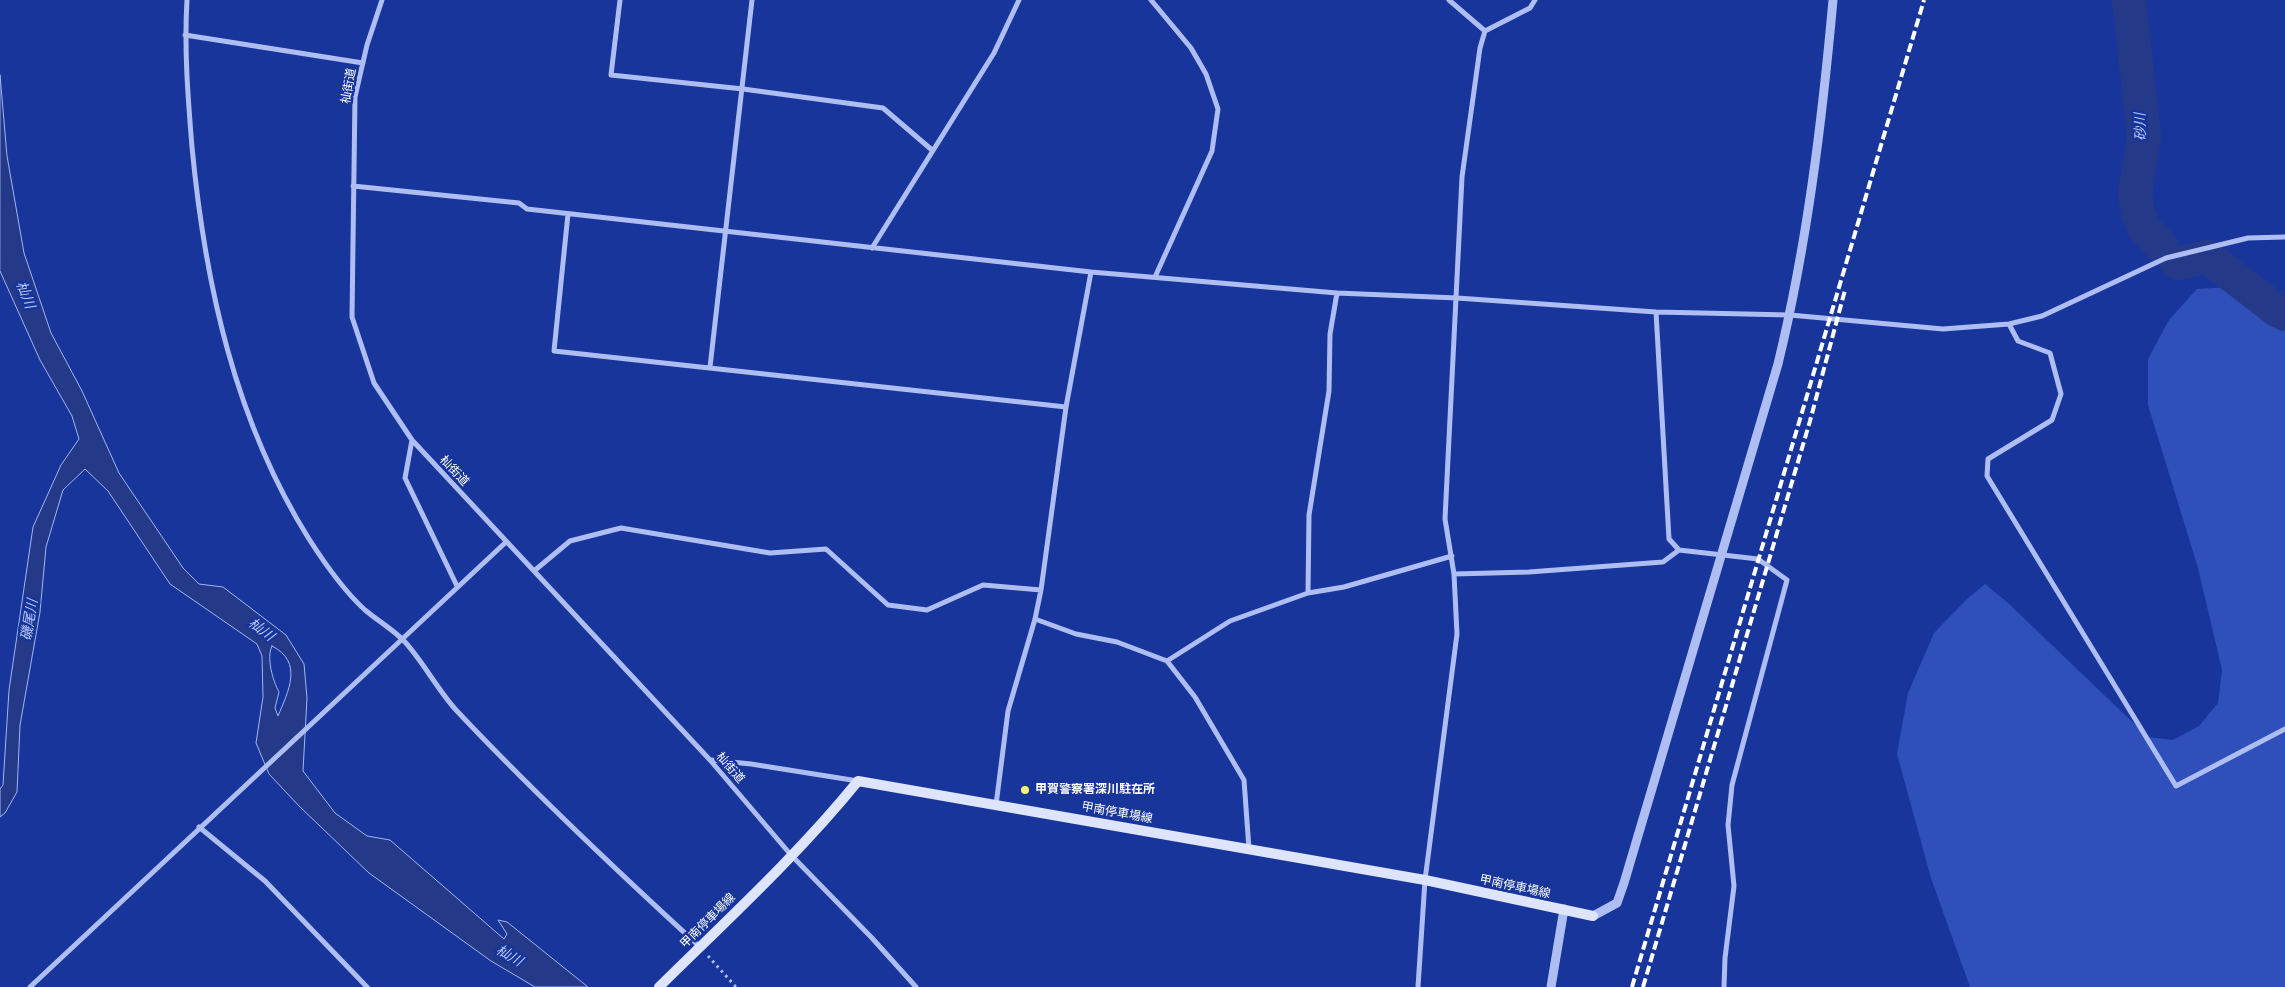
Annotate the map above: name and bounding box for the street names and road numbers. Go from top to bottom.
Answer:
street label: 杣街道 [339,67,359,105]
street label: 杣街道 [436,453,472,489]
street label: 杣街道 [713,750,747,786]
street label: 甲南停車場線 [1080,800,1154,826]
street label: 甲南停車場線 [1478,872,1552,902]
street label: 甲南停車場線 [677,890,739,952]

